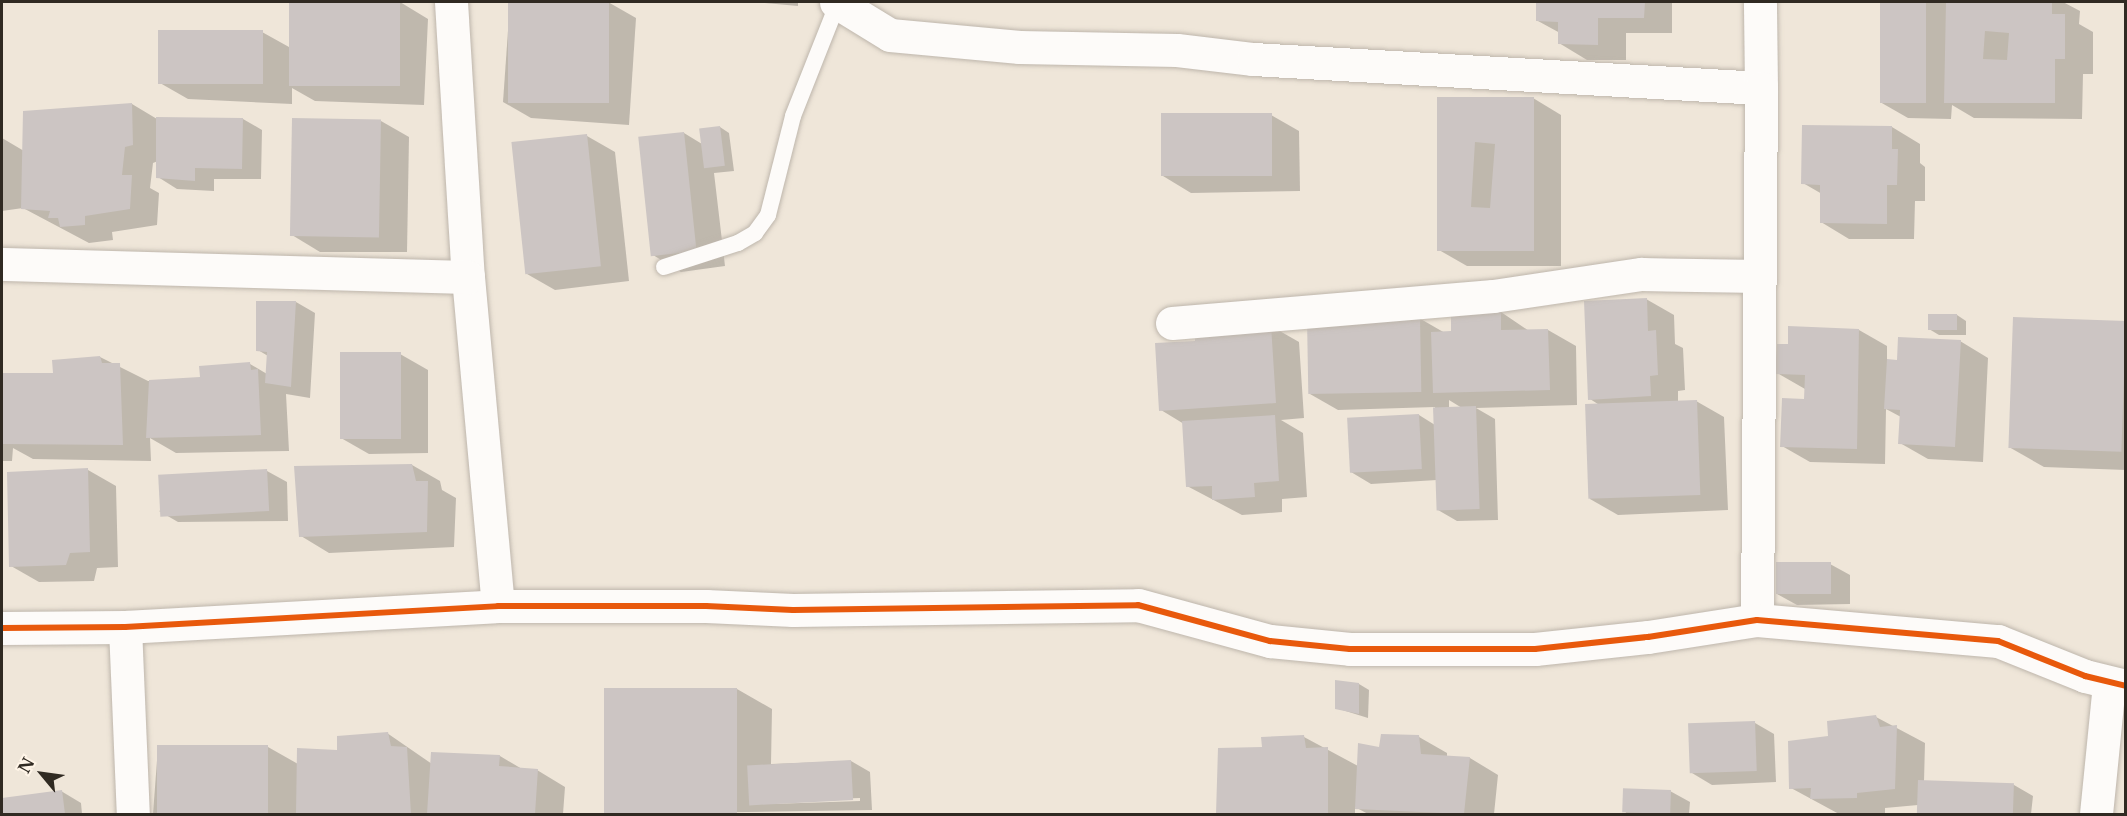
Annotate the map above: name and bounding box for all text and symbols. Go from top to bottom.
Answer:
north arrow [12,744,72,804]
text: N [14,754,39,777]

